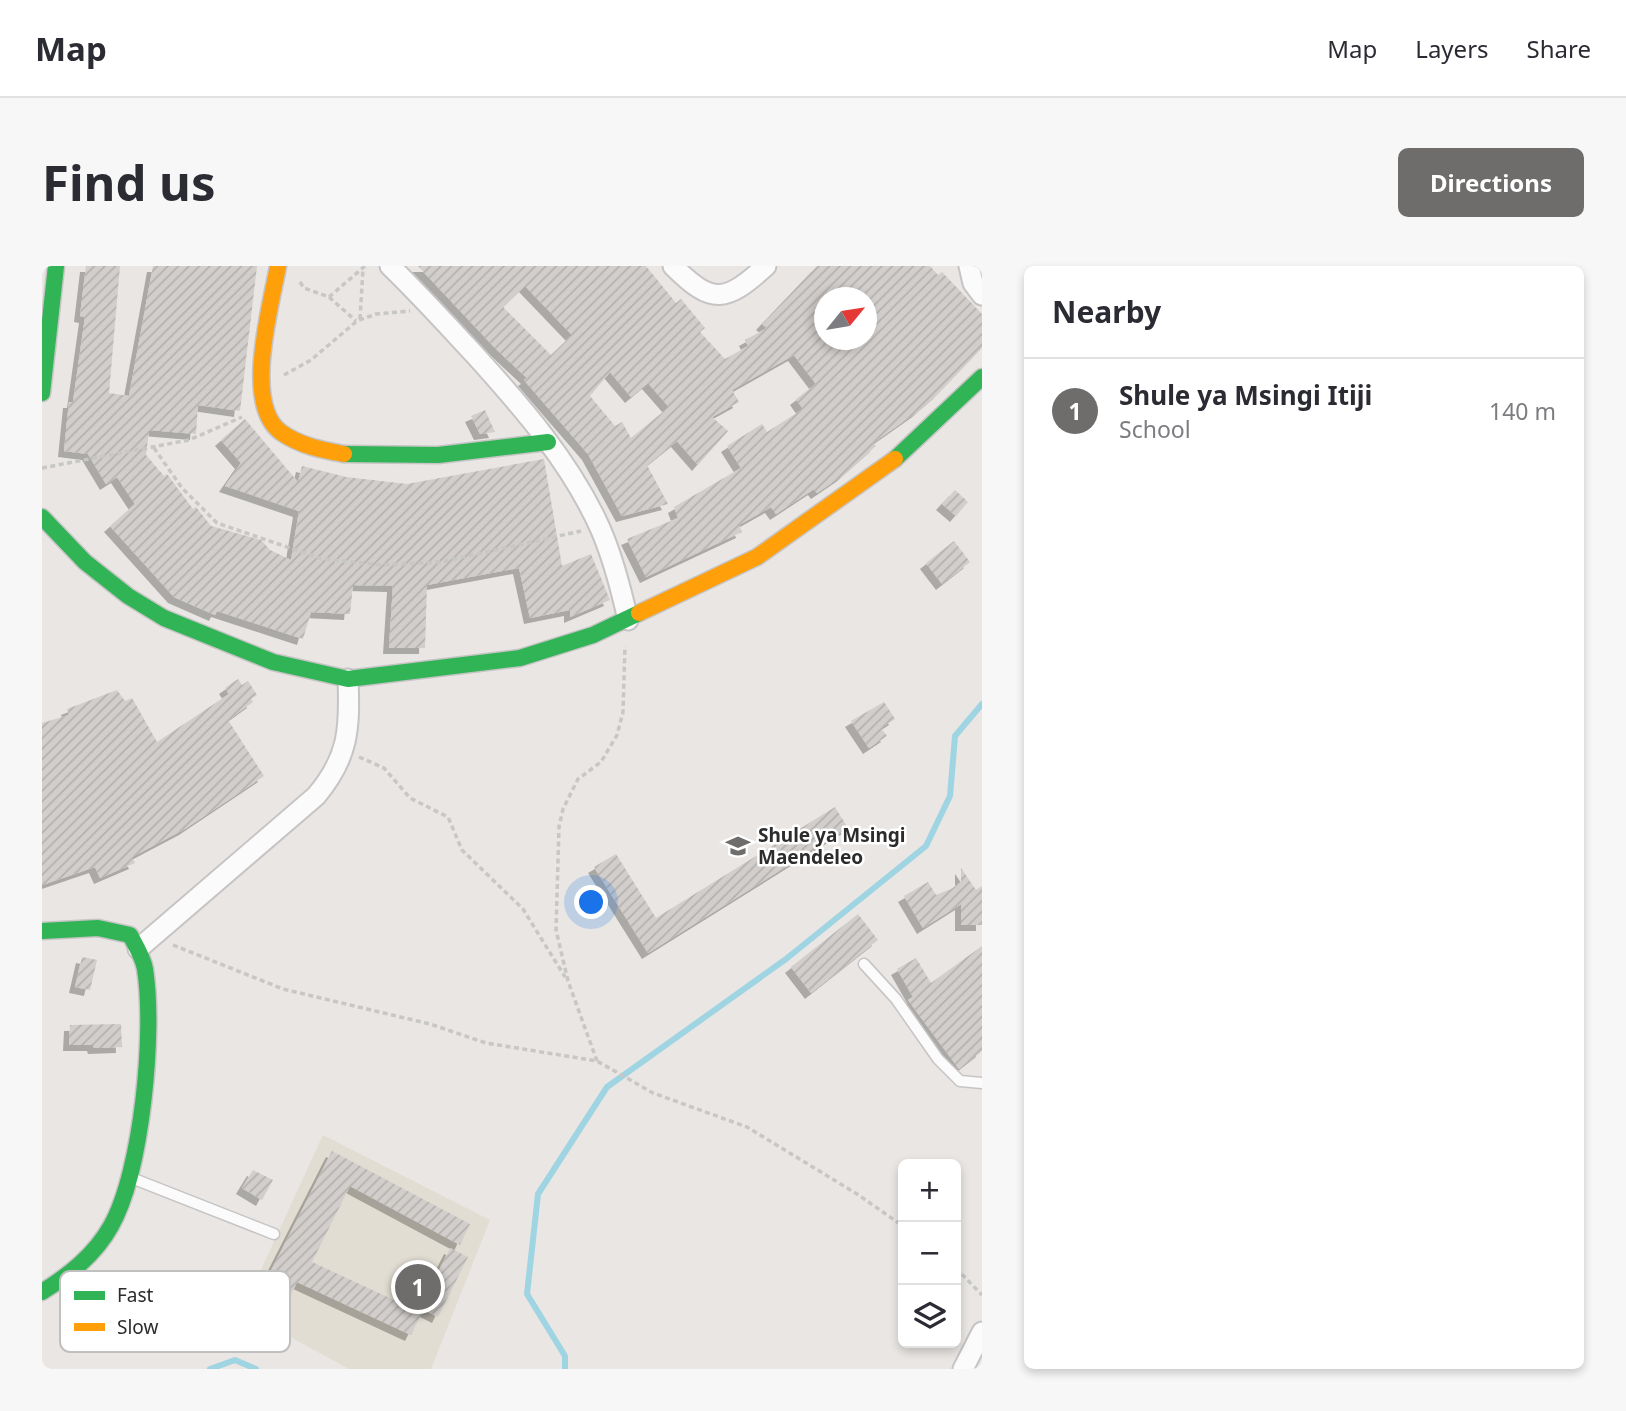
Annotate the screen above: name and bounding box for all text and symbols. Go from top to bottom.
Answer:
text: Map [35,26,107,71]
text: Map [1327,32,1377,65]
text: Layers [1415,32,1489,65]
text: Share [1527,32,1591,65]
button: Directions [1398,148,1584,217]
text: Find us [42,149,216,215]
north arrow [814,287,877,350]
text: Nearby [1052,291,1161,332]
text: Shule ya Msingi Itiji [1119,377,1372,413]
text: 1 [1068,395,1082,427]
text: 140 m [1489,395,1556,427]
text: School [1119,413,1191,445]
place label: Shule ya Msingi Maendeleo [758,822,905,870]
school or university icon: Shule ya Msingi Maendeleo [724,832,752,860]
your location [574,885,608,919]
map controls [898,1159,961,1348]
button: + [898,1159,961,1222]
button: − [898,1222,961,1285]
pin: 1 [395,1261,441,1313]
legend [60,1271,290,1352]
text: Fast [117,1282,154,1308]
button: layers [898,1285,961,1348]
text: Slow [117,1314,158,1340]

